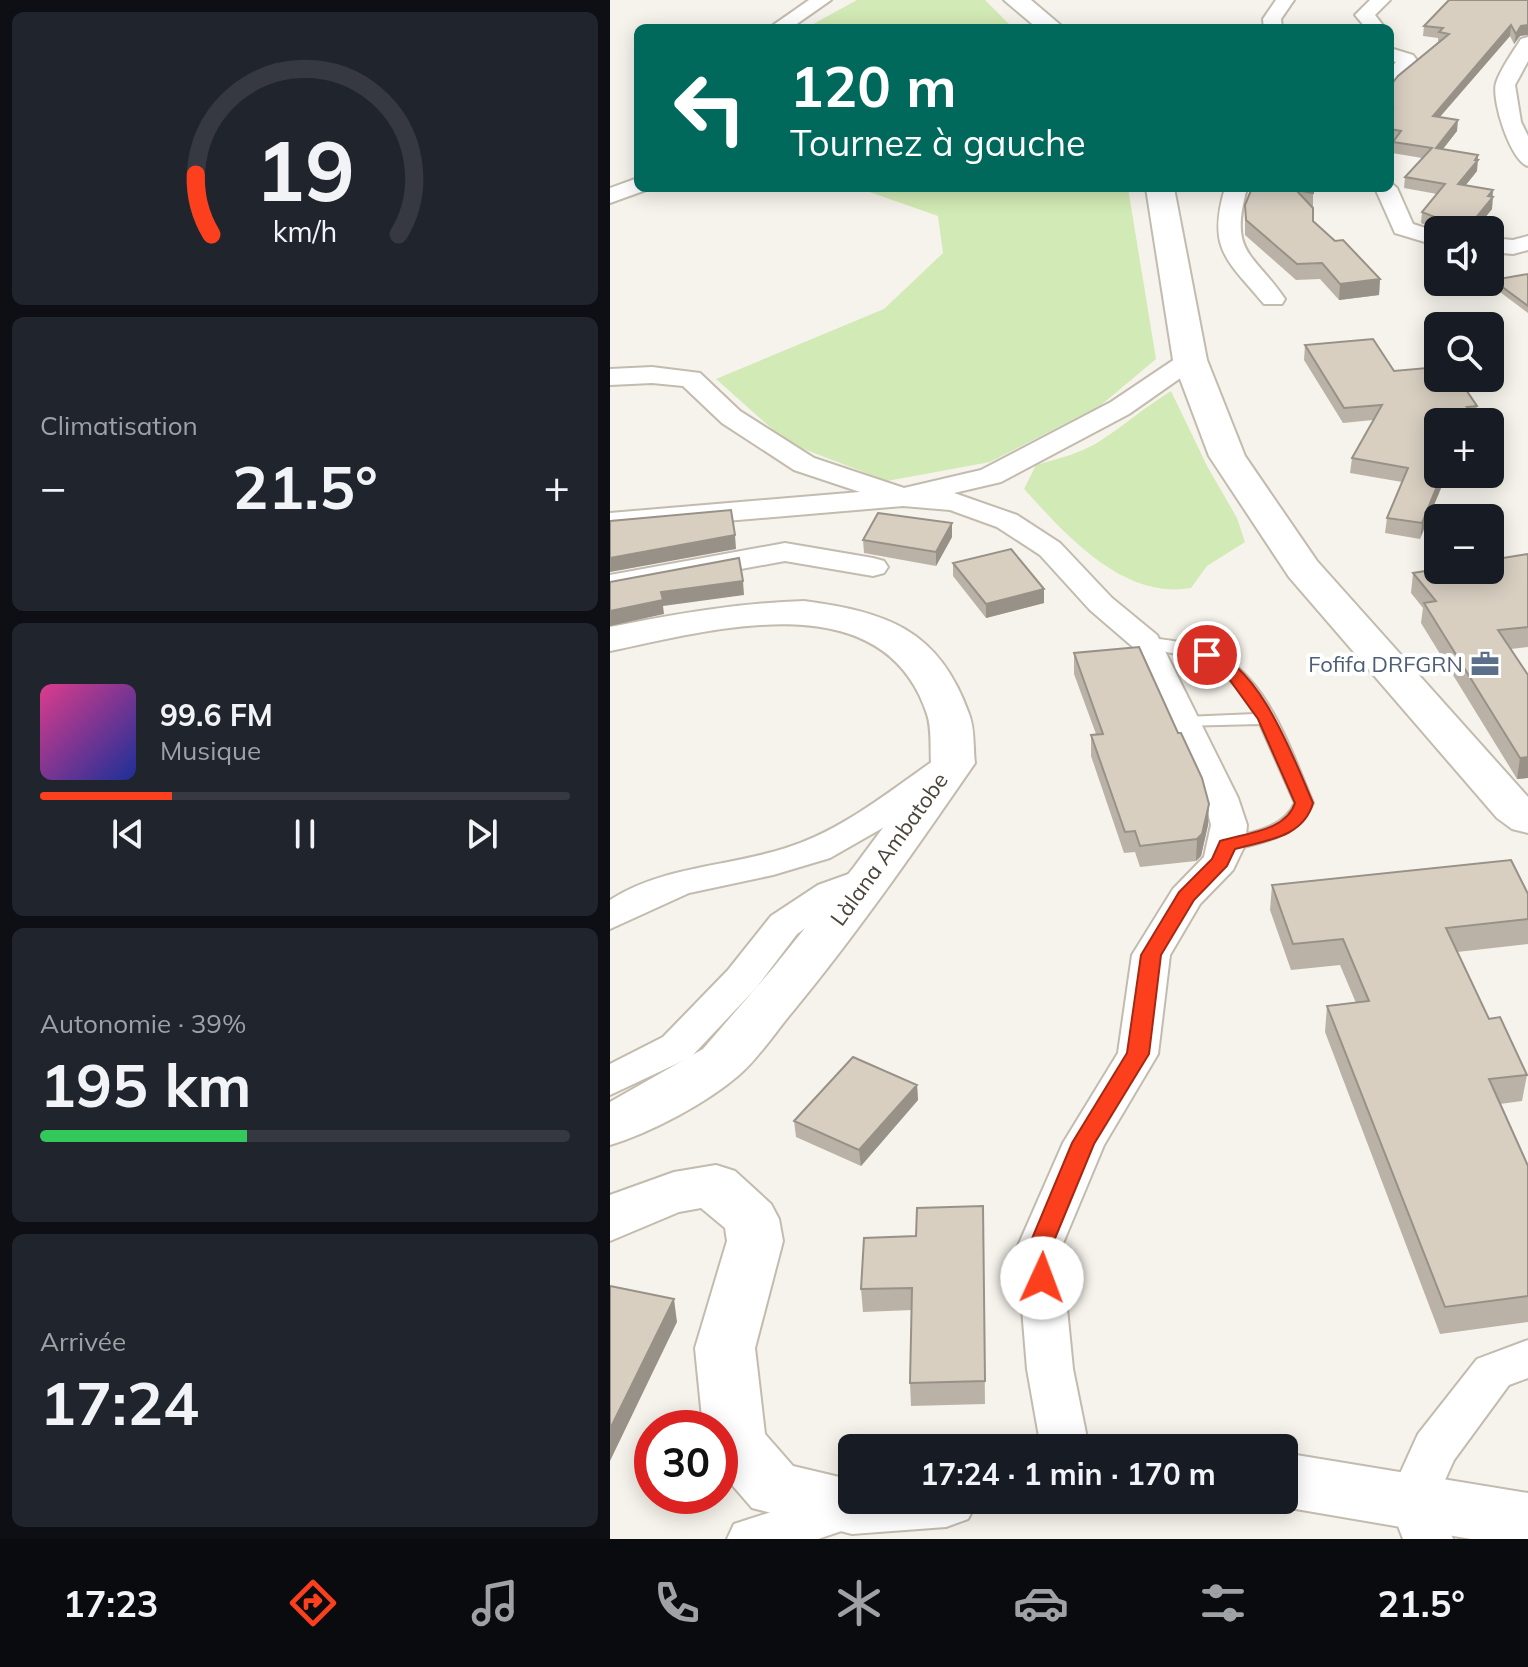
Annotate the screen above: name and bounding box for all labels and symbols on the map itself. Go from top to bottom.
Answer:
pin [1173,621,1241,689]
office icon: Fofifa DRFGRN [1470,649,1500,679]
place label: Fofifa DRFGRN [1308,650,1463,678]
street label: Làlana Ambatobe [824,767,954,931]
position arrow [1000,1236,1084,1320]
speed limit sign: 30 [634,1410,738,1514]

